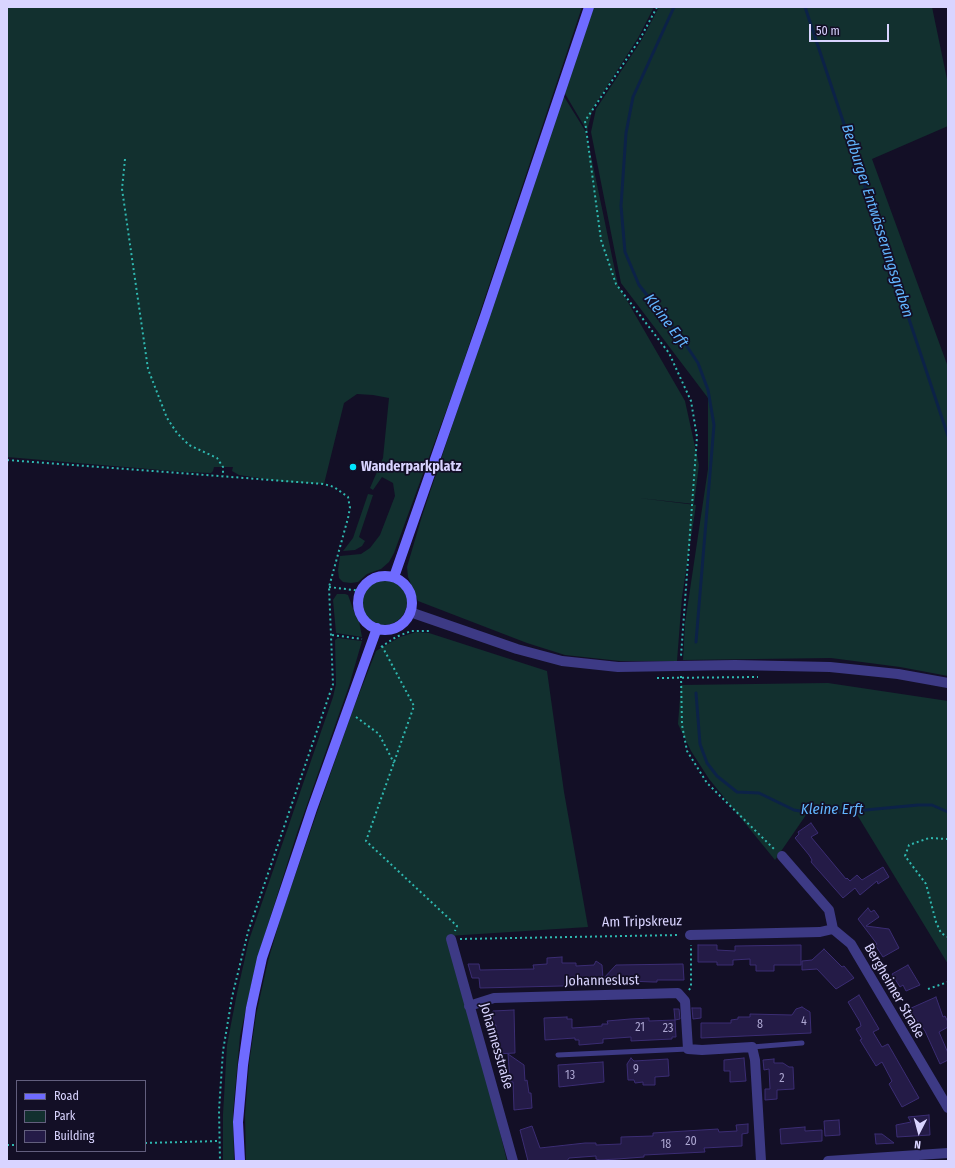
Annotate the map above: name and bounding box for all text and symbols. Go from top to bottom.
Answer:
scale bar [811,16,891,42]
text: 50 m [816,24,840,38]
water label: Bedburger Entwässerungsgraben [837,122,917,320]
water label: Kleine Erft [640,291,692,351]
place label: Wanderparkplatz [361,459,461,475]
marker: Wanderparkplatz [348,462,358,472]
water label: Kleine Erft [801,801,863,819]
street label: Am Tripskreuz [602,913,682,931]
street label: Bergheimer Straße [860,941,928,1041]
street label: Johanneslust [565,972,639,990]
street label: Johannesstraße [476,1001,516,1091]
house number: 4 [801,1015,807,1029]
house number: 8 [757,1018,763,1032]
house number: 21 [635,1021,645,1035]
house number: 23 [663,1022,673,1036]
house number: 9 [633,1063,639,1077]
house number: 13 [565,1069,575,1083]
house number: 2 [779,1072,785,1086]
legend [16,1080,146,1152]
text: Road [54,1089,79,1103]
text: Park [54,1109,75,1123]
north arrow [899,1112,939,1152]
text: Building [54,1129,94,1143]
house number: 20 [685,1135,697,1149]
house number: 18 [661,1138,671,1152]
text: N [914,1138,922,1151]

